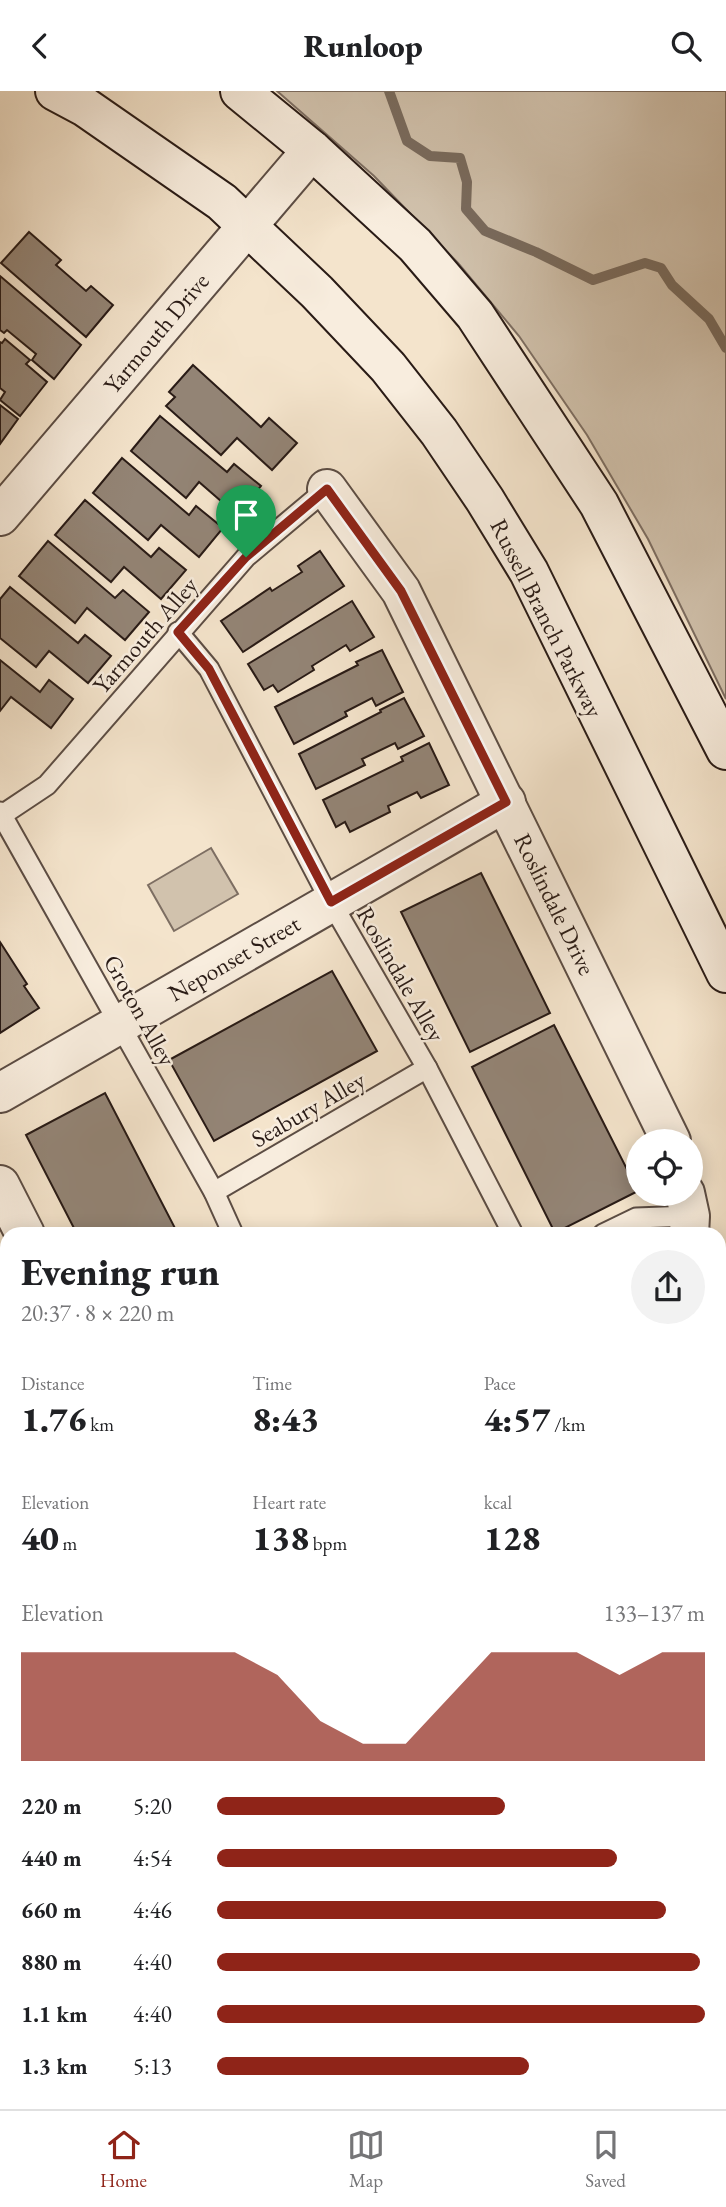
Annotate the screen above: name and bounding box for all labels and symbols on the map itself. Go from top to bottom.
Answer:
street label: Yarmouth Drive [96,266,216,400]
pin [216,485,276,557]
street label: Russell Branch Parkway [483,513,611,723]
street label: Yarmouth Alley [86,570,205,700]
street label: Roslindale Drive [507,828,603,980]
street label: Roslindale Alley [350,901,452,1047]
street label: Neponset Street [162,907,306,1008]
street label: Groton Alley [97,949,183,1071]
street label: Seabury Alley [246,1064,371,1154]

